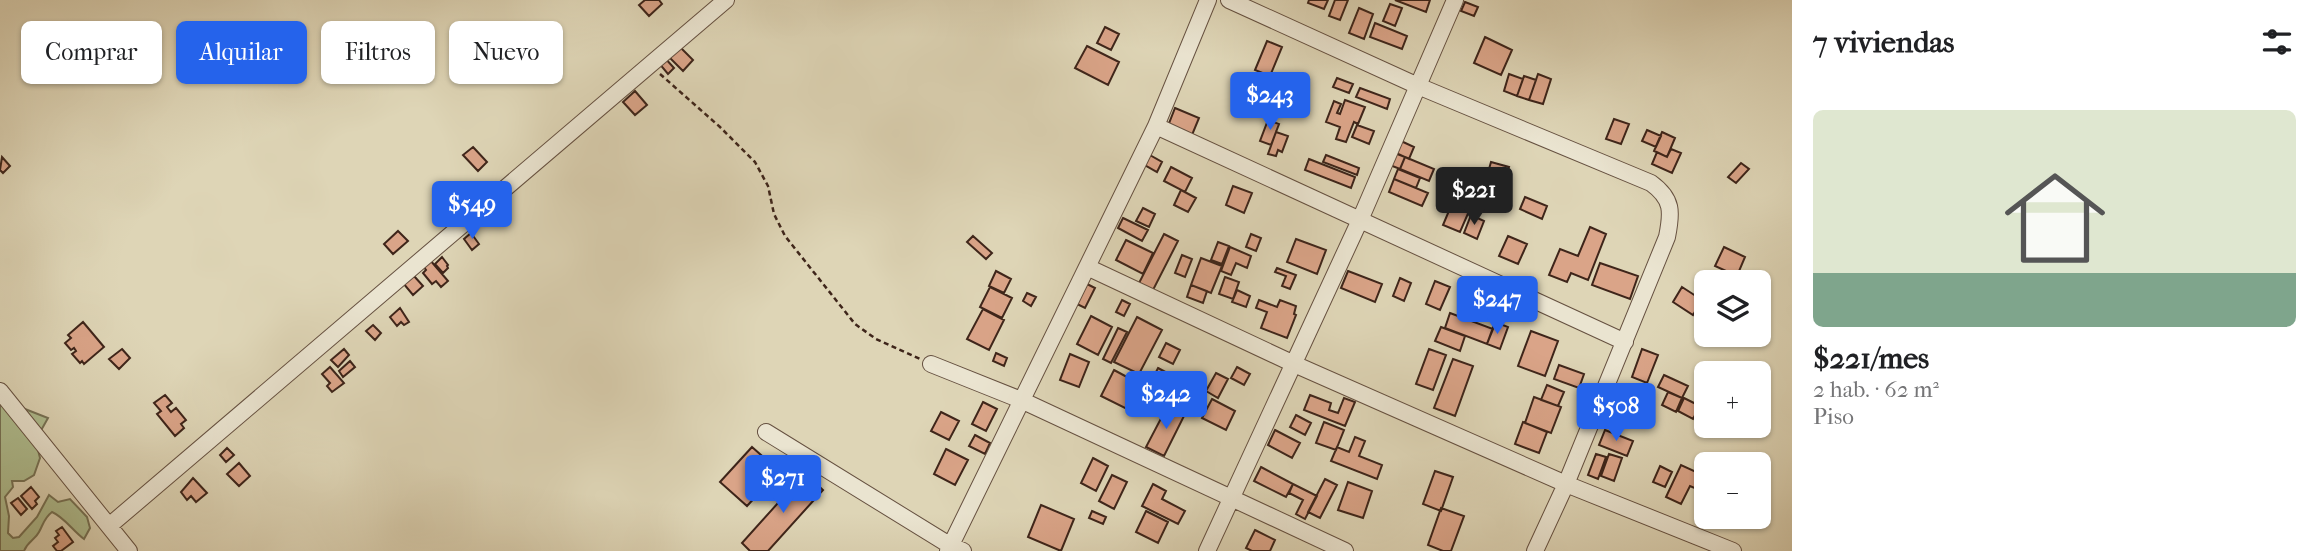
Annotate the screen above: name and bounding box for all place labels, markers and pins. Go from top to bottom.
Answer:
pin: $243 [1229,72,1311,132]
pin: $221 [1433,168,1515,227]
pin: $549 [431,182,513,241]
pin: $247 [1456,276,1538,336]
pin: $242 [1125,372,1207,431]
pin: $508 [1575,384,1657,443]
pin: $271 [742,456,824,515]

